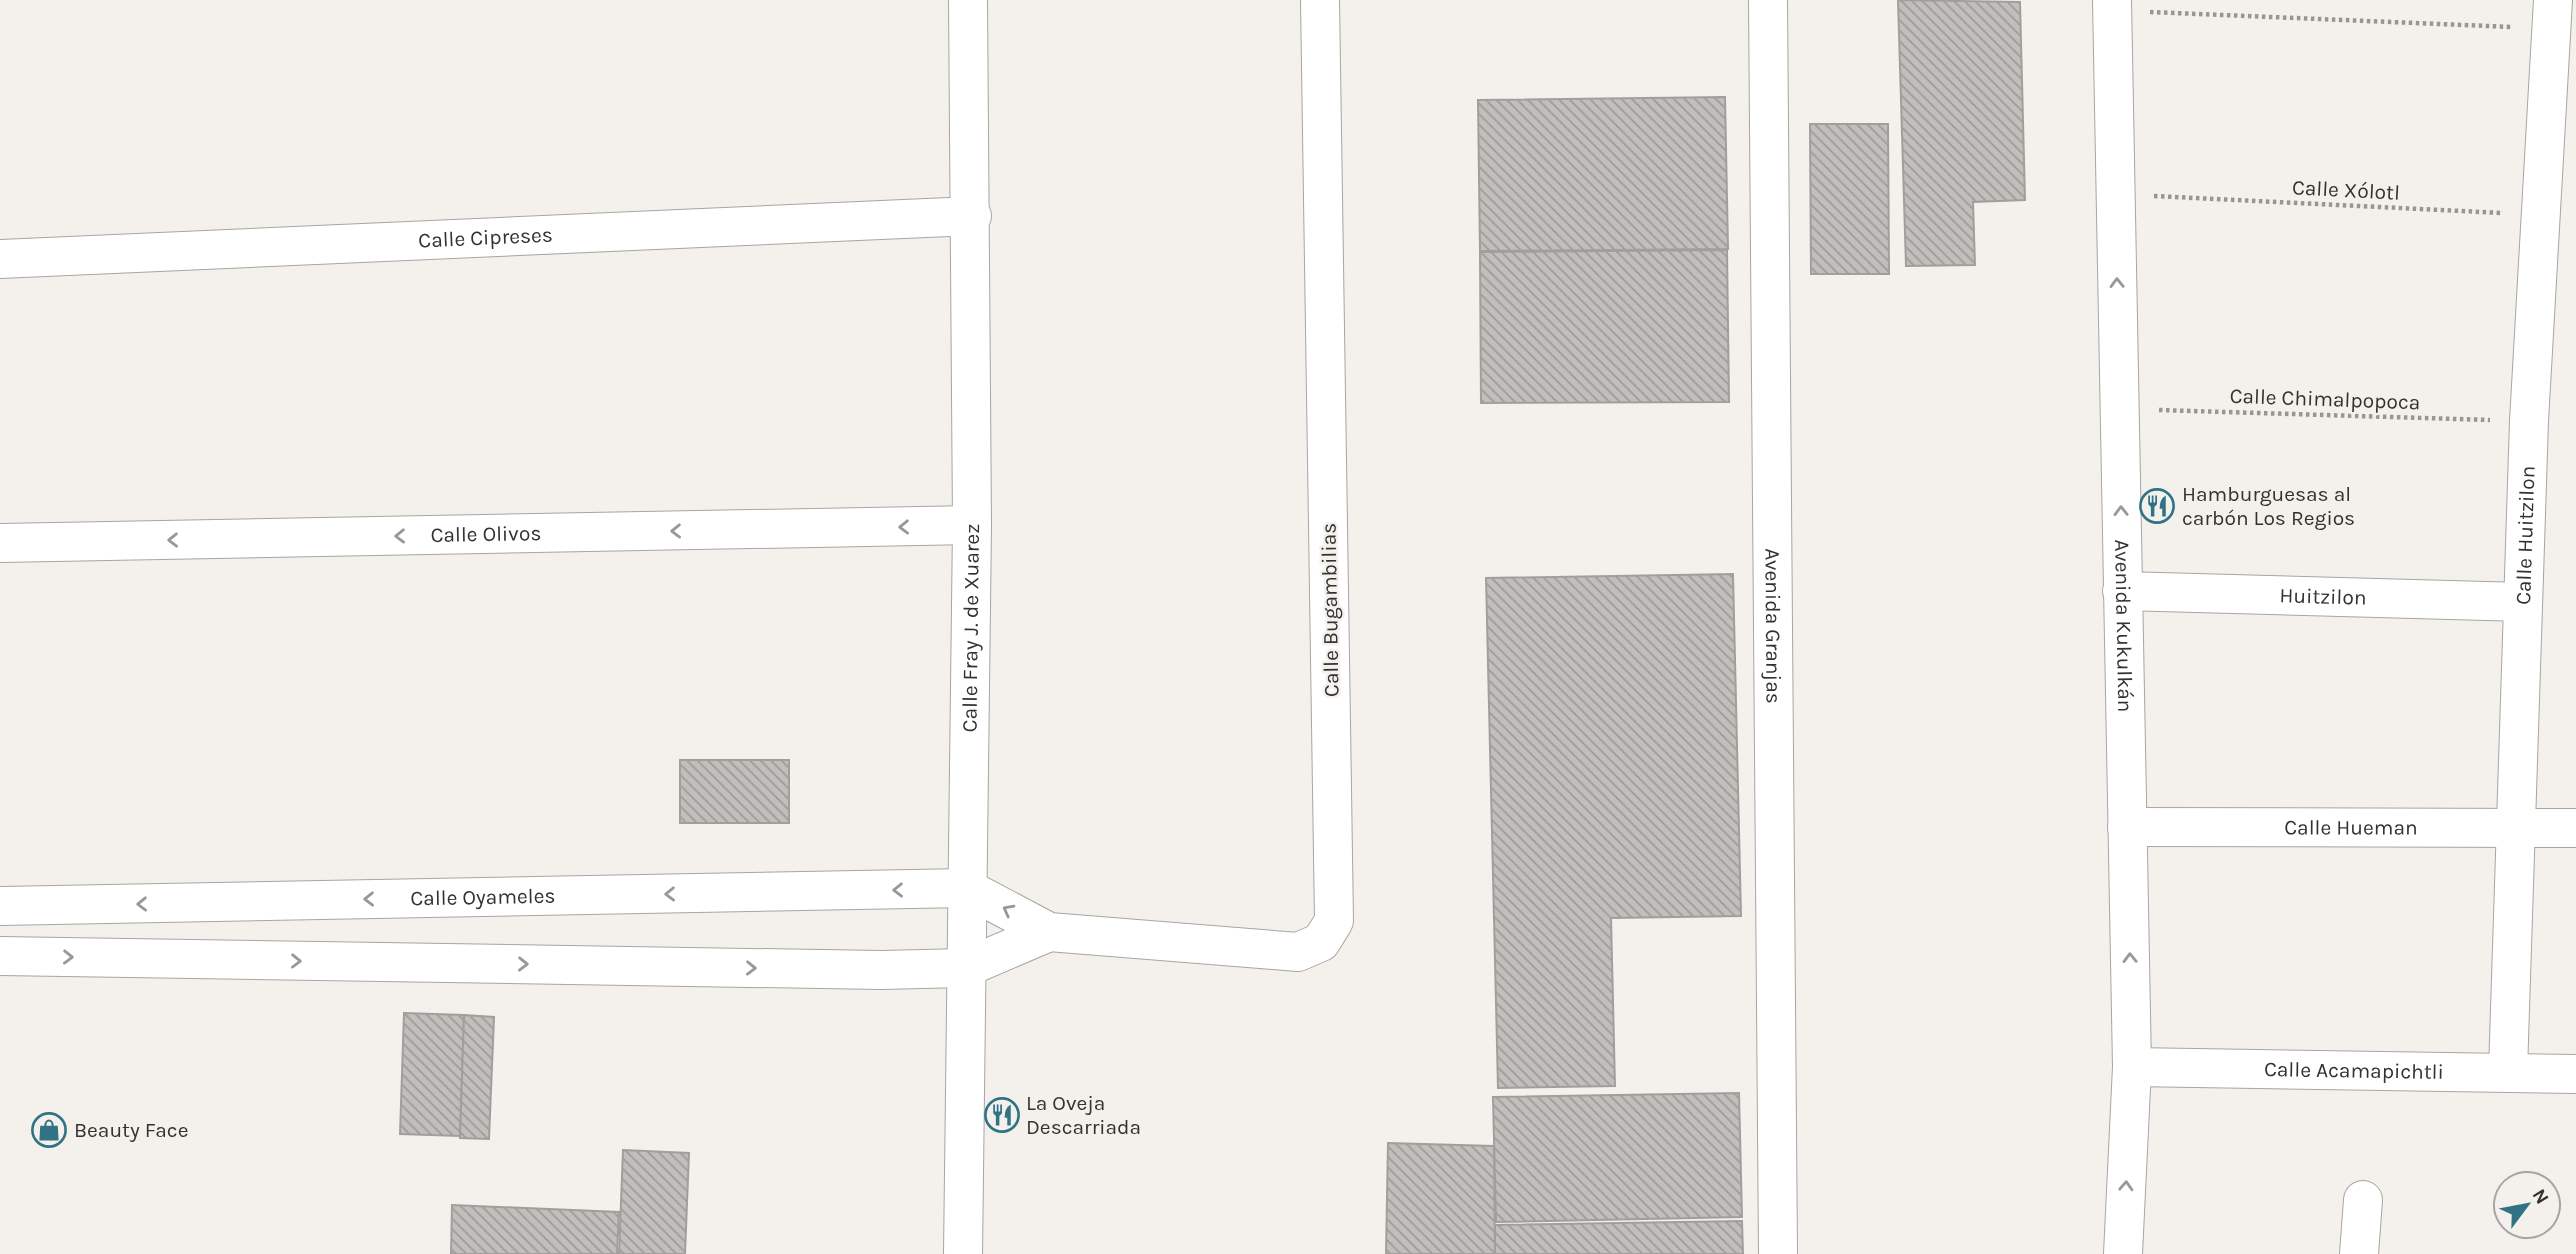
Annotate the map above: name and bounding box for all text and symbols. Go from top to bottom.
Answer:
street label: Calle Xólotl [2291,175,2401,205]
street label: Calle Cipreses [418,223,553,252]
one-way arrow [2109,277,2125,288]
street label: Calle Chimalpopoca [2229,384,2421,414]
street label: Calle Huitzilon [2511,465,2540,605]
place label: Hamburguesas al carbón Los Regios [2182,482,2355,530]
restaurant icon: Hamburguesas al carbón Los Regios [2138,487,2176,525]
one-way arrow [2113,505,2129,515]
one-way arrow [898,519,909,534]
street label: Calle Olivos [430,521,542,547]
one-way arrow [671,523,682,538]
street label: Calle Bugambilias [1316,523,1344,697]
street label: Calle Fray J. de Xuarez [957,524,984,732]
one-way arrow [394,528,405,543]
one-way arrow [167,532,177,548]
street label: Avenida Kukulkán [2110,539,2137,713]
street label: Avenida Granjas [1760,548,1786,704]
street label: Huitzilon [2279,583,2367,610]
street label: Calle Hueman [2284,815,2418,840]
one-way arrow [892,882,903,898]
street label: Calle Oyameles [410,884,556,910]
one-way arrow [665,886,675,902]
one-way arrow [364,892,375,907]
one-way arrow [136,896,147,911]
one-way arrow [1003,905,1015,919]
one-way arrow [63,949,74,965]
one-way arrow [291,953,301,969]
one-way arrow [2122,953,2137,964]
one-way arrow [518,957,529,972]
one-way arrow [746,960,756,976]
street label: Calle Acamapichtli [2264,1057,2444,1084]
place label: La Oveja Descarriada [1026,1091,1141,1139]
restaurant icon: La Oveja Descarriada [983,1096,1021,1134]
shop icon: Beauty Face [30,1111,68,1149]
place label: Beauty Face [74,1118,188,1142]
north arrow [2492,1170,2562,1240]
one-way arrow [2118,1180,2133,1191]
text: N [2528,1185,2554,1208]

